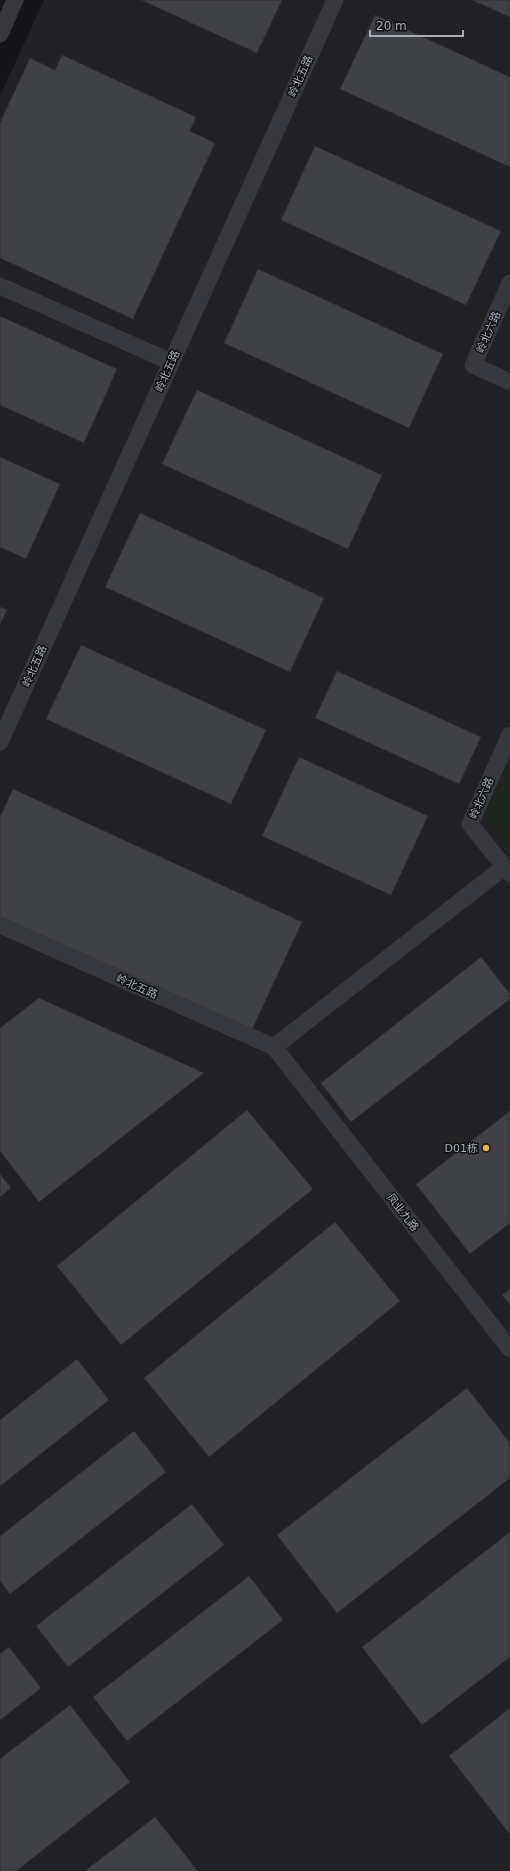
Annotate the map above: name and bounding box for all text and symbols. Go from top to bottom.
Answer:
scale bar [370,12,463,38]
text: 20 m [376,19,407,33]
street label: 岭北五路 [286,53,315,99]
street label: 岭北六路 [474,309,503,355]
street label: 岭北五路 [153,348,182,394]
street label: 岭北五路 [20,643,49,689]
street label: 岭北六路 [467,775,496,821]
street label: 岭北五路 [114,972,160,1001]
place label: D01栋 [445,1142,478,1155]
marker: D01栋 [481,1143,491,1153]
street label: 凤业九路 [384,1191,421,1234]

